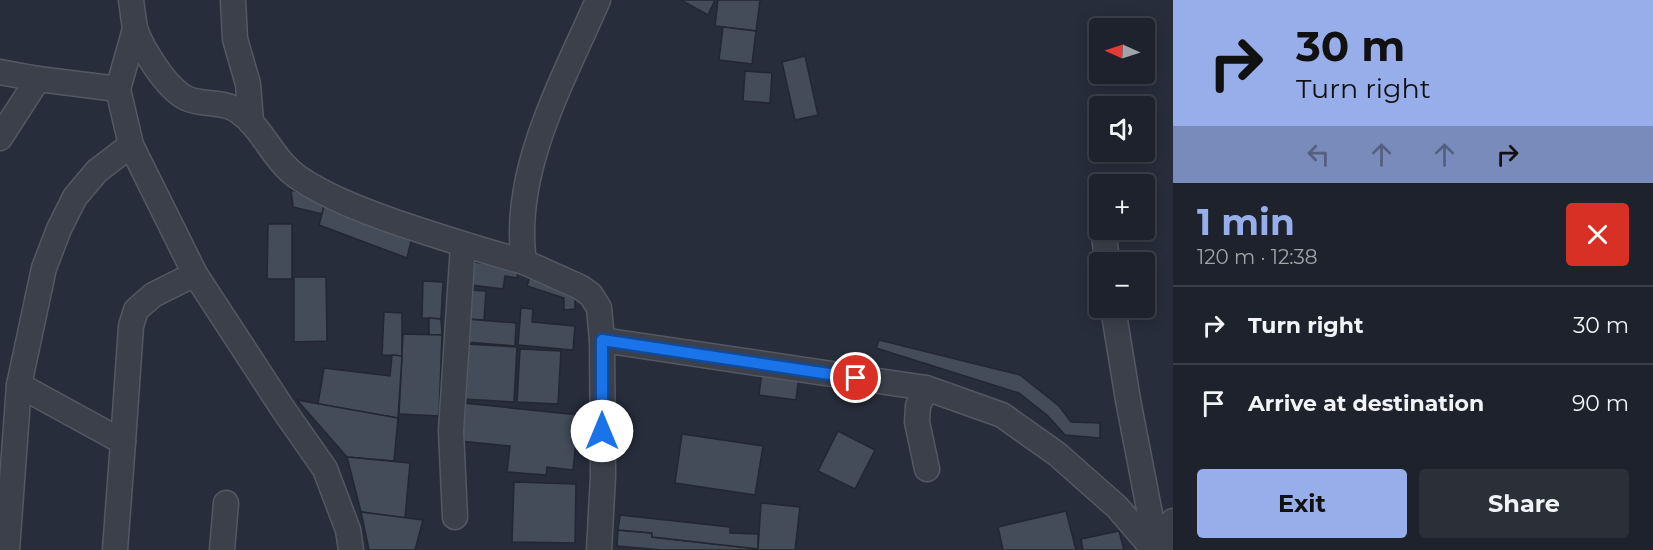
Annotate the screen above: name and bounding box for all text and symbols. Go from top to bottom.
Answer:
north arrow [1089,18,1155,84]
map controls [1089,18,1155,318]
text: 30 m [1296,20,1405,72]
icon: right [1197,24,1275,102]
text: Turn right [1296,72,1431,105]
button: sound [1089,96,1155,162]
icon: left [1302,138,1335,171]
icon: ahead [1365,138,1398,171]
icon: ahead [1428,138,1461,171]
icon: right [1491,138,1524,171]
button: + [1089,174,1155,240]
text: 1 min [1197,200,1295,244]
button: close [1566,203,1629,266]
text: 120 m · 12:38 [1197,245,1318,269]
button: − [1089,252,1155,318]
icon: right [1197,309,1230,342]
text: Turn right [1248,312,1363,339]
text: 30 m [1573,312,1629,339]
pin [830,352,881,403]
icon: arrive [839,361,872,394]
icon: arrive [1197,387,1230,420]
text: Arrive at destination [1248,390,1484,417]
text: 90 m [1572,390,1629,417]
position arrow [570,399,634,463]
button: Exit [1197,469,1407,538]
button: Share [1419,469,1629,538]

